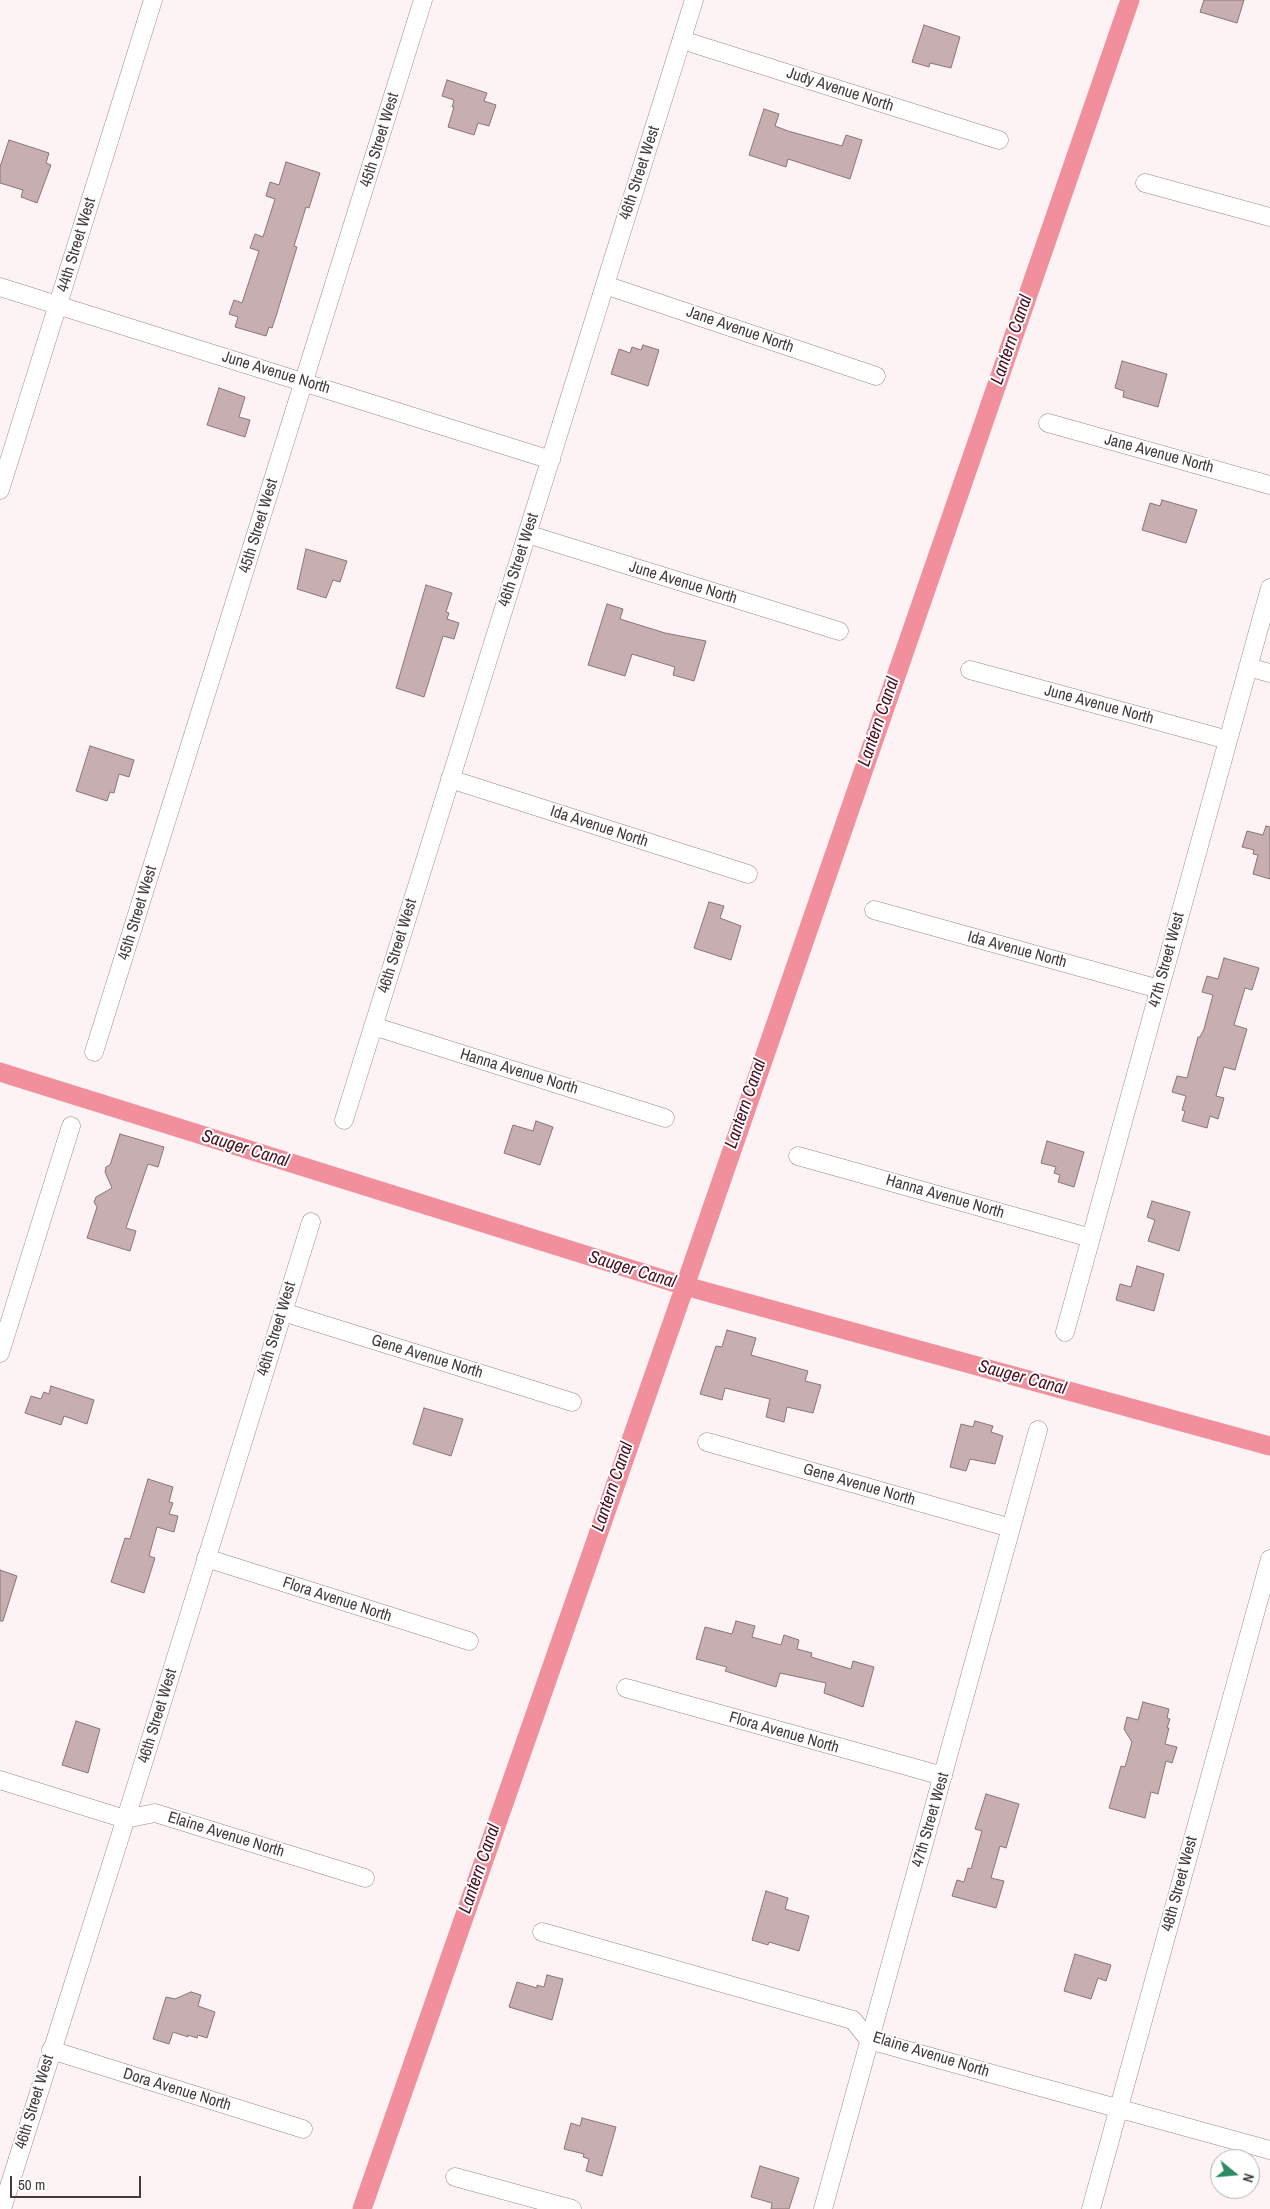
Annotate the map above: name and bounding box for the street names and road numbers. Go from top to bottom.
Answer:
street label: Judy Avenue North [784,64,896,116]
street label: 45th Street West [357,91,403,189]
street label: 46th Street West [616,124,664,222]
street label: 44th Street West [54,196,100,294]
street label: Jane Avenue North [684,303,796,357]
street label: June Avenue North [220,347,332,399]
street label: Jane Avenue North [1102,430,1216,478]
street label: 45th Street West [236,477,282,575]
street label: 46th Street West [495,511,543,609]
street label: June Avenue North [627,557,739,609]
street label: June Avenue North [1042,681,1156,729]
street label: Ida Avenue North [548,802,650,852]
street label: 45th Street West [115,864,161,962]
street label: 46th Street West [375,897,421,995]
street label: 47th Street West [1145,910,1189,1010]
street label: Ida Avenue North [965,928,1069,972]
street label: Hanna Avenue North [458,1045,580,1099]
street label: Hanna Avenue North [884,1171,1006,1223]
street label: 46th Street West [254,1280,300,1378]
street label: Gene Avenue North [369,1331,485,1383]
street label: Gene Avenue North [801,1460,917,1510]
street label: Flora Avenue North [280,1573,394,1627]
street label: 46th Street West [135,1667,181,1765]
street label: Flora Avenue North [727,1708,841,1758]
street label: 47th Street West [908,1770,954,1870]
street label: Elaine Avenue North [165,1808,287,1862]
street label: 48th Street West [1158,1834,1202,1934]
street label: Elaine Avenue North [870,2028,992,2082]
street label: 46th Street West [12,2053,58,2151]
street label: Dora Avenue North [121,2064,233,2116]

